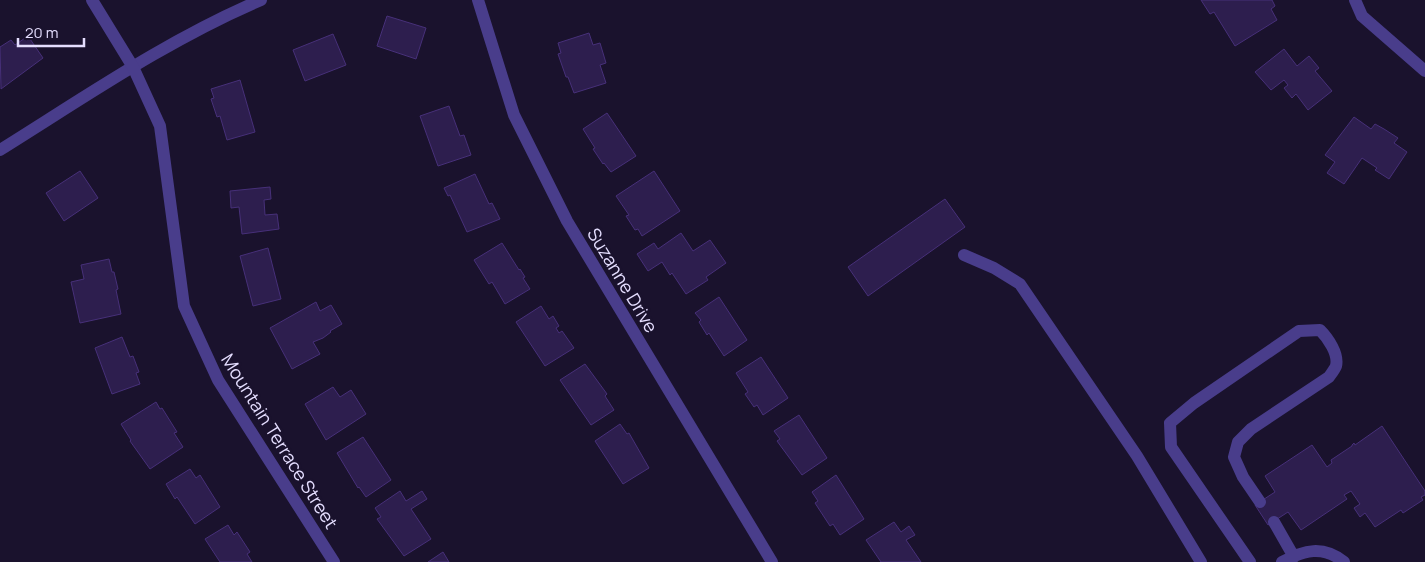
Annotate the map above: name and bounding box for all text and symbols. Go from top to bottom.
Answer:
scale bar [18,15,84,47]
text: 20 m [25,22,58,43]
street label: Suzanne Drive [582,223,664,337]
street label: Mountain Terrace Street [216,349,344,533]

